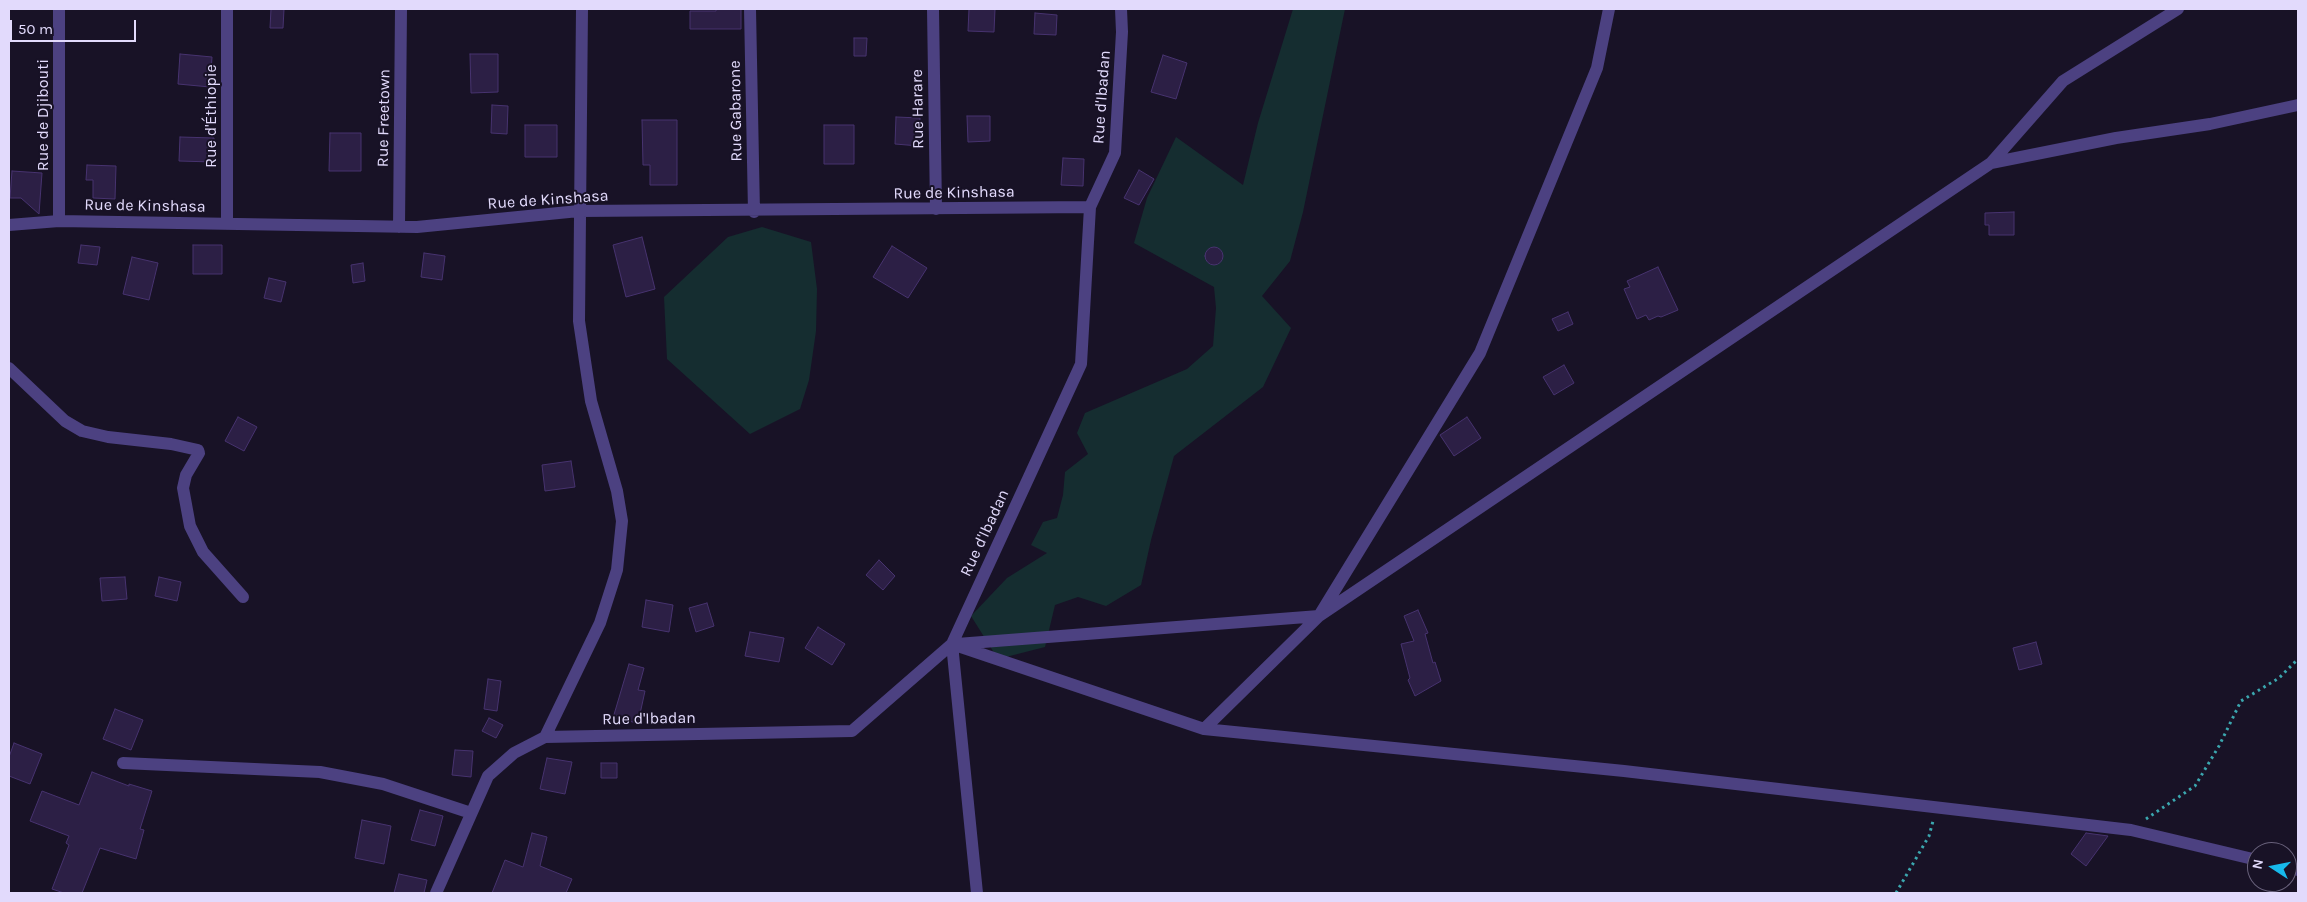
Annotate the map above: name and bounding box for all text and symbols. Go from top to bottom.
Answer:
scale bar [12,10,139,42]
text: 50 m [18,20,53,38]
street label: Rue d'Ibadan [1089,50,1115,144]
street label: Rue de Djibouti [33,59,53,171]
street label: Rue Gabarone [726,60,746,162]
street label: Rue d'Éthiopie [201,64,221,168]
street label: Rue Freetown [374,69,394,167]
street label: Rue Harare [908,69,928,149]
street label: Rue de Kinshasa [893,182,1015,204]
street label: Rue de Kinshasa [487,186,609,214]
street label: Rue de Kinshasa [84,195,206,217]
street label: Rue d'Ibadan [956,486,1014,580]
street label: Rue d'Ibadan [602,709,696,729]
north arrow [2247,842,2297,892]
text: N [2248,858,2267,871]

